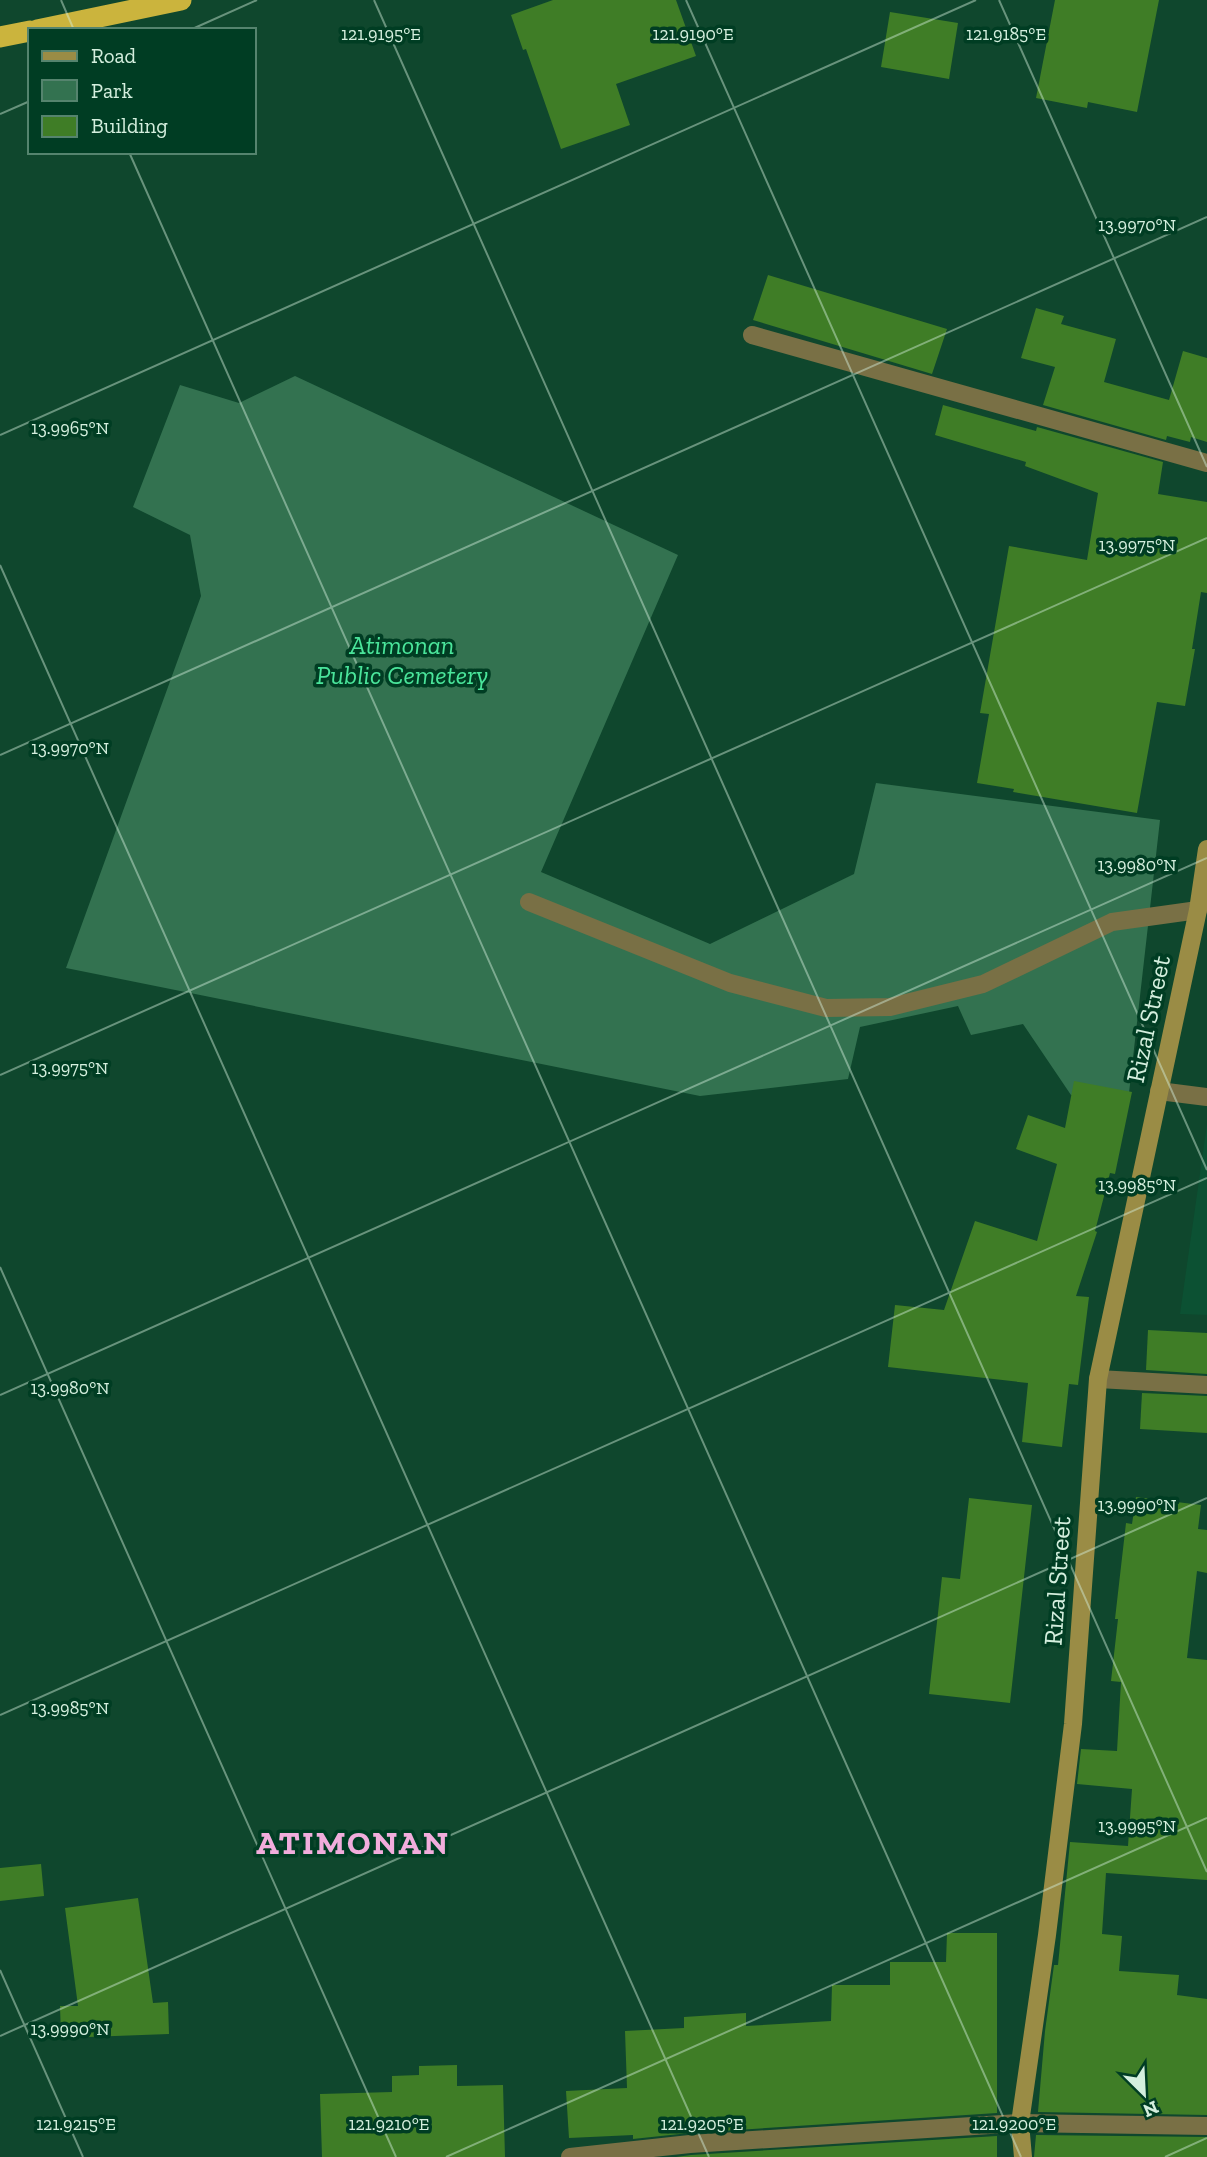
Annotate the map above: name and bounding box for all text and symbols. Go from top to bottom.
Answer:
text: 121.9195°E [341,23,421,45]
text: 121.9190°E [652,23,734,45]
text: 121.9185°E [966,23,1046,45]
legend [28,28,256,154]
text: Road [91,43,137,68]
text: Park [91,78,133,103]
text: Building [91,113,168,138]
text: 13.9970°N [1098,214,1176,236]
text: 13.9965°N [31,417,109,439]
text: 13.9975°N [1099,534,1175,556]
park label: Atimonan Public Cemetery [316,629,488,691]
text: 13.9970°N [31,737,109,759]
text: 13.9980°N [1097,854,1177,876]
street label: Rizal Street [1119,952,1177,1086]
text: 13.9975°N [32,1057,108,1079]
text: 13.9985°N [1098,1174,1176,1196]
text: 13.9980°N [30,1377,110,1399]
text: 13.9990°N [1098,1494,1176,1516]
street label: Rizal Street [1037,1515,1077,1647]
text: 13.9985°N [31,1697,109,1719]
text: 13.9995°N [1098,1815,1176,1837]
district label: ATIMONAN [256,1823,450,1862]
text: 13.9990°N [31,2018,109,2040]
north arrow [1109,2059,1179,2129]
text: N [1139,2096,1162,2123]
text: 121.9215°E [36,2113,116,2135]
text: 121.9210°E [349,2113,429,2135]
text: 121.9205°E [660,2113,744,2135]
text: 121.9200°E [972,2113,1056,2135]

